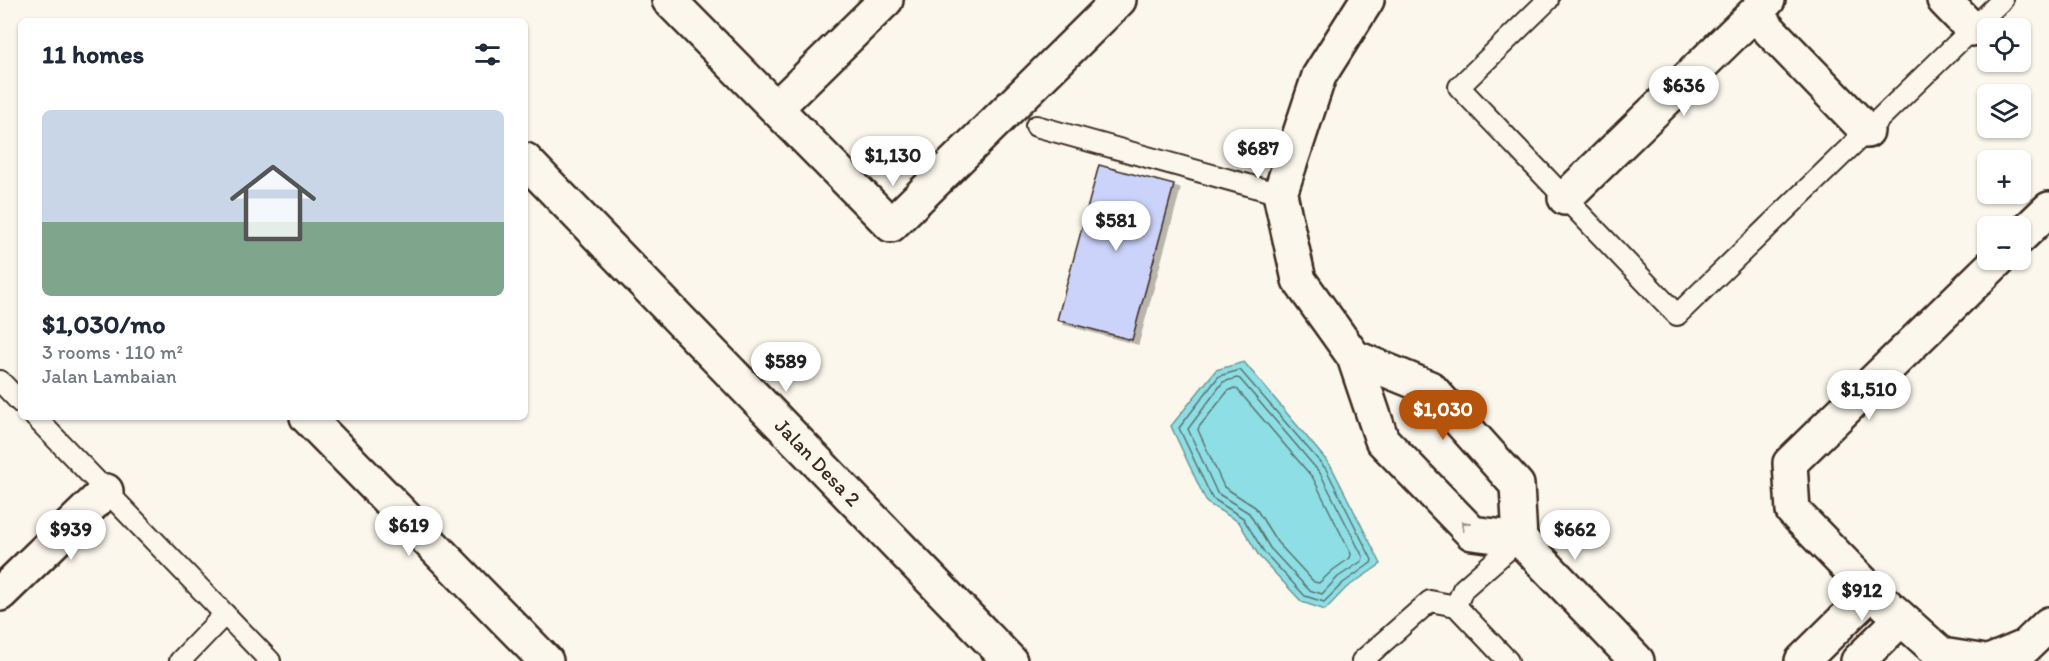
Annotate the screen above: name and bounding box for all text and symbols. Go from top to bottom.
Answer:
map controls [1977,18,2031,270]
button: locate [1977,18,2031,72]
text: 11 homes [42,38,144,70]
icon: filters [471,38,504,71]
pin: $636 [1648,66,1720,117]
text: $636 [1663,73,1705,97]
button: layers [1977,84,2031,138]
pin: $687 [1222,129,1294,180]
pin: $1,130 [844,136,942,187]
text: $687 [1237,136,1279,160]
text: $1,130 [865,143,921,167]
icon: home [219,149,327,257]
button: + [1977,150,2031,204]
pin: $581 [1080,201,1152,252]
text: $581 [1096,208,1136,232]
button: − [1977,216,2031,270]
text: $1,030/mo [42,308,166,340]
text: 3 rooms · 110 m² [42,340,183,364]
pin: $589 [750,342,822,393]
text: $589 [765,349,807,373]
text: Jalan Lambaian [42,364,177,388]
pin: $1,510 [1820,370,1918,421]
text: $1,510 [1841,377,1897,401]
pin: $1,030 [1394,390,1492,441]
text: $1,030 [1413,397,1473,421]
street label: Jalan Desa 2 [770,413,866,511]
pin: $619 [373,506,445,557]
pin: $939 [35,510,107,561]
pin: $662 [1539,510,1611,561]
text: $619 [389,513,429,537]
text: $939 [50,517,92,541]
text: $662 [1554,517,1596,541]
one-way arrow [1461,522,1472,532]
pin: $912 [1826,571,1898,622]
text: $912 [1842,578,1882,602]

